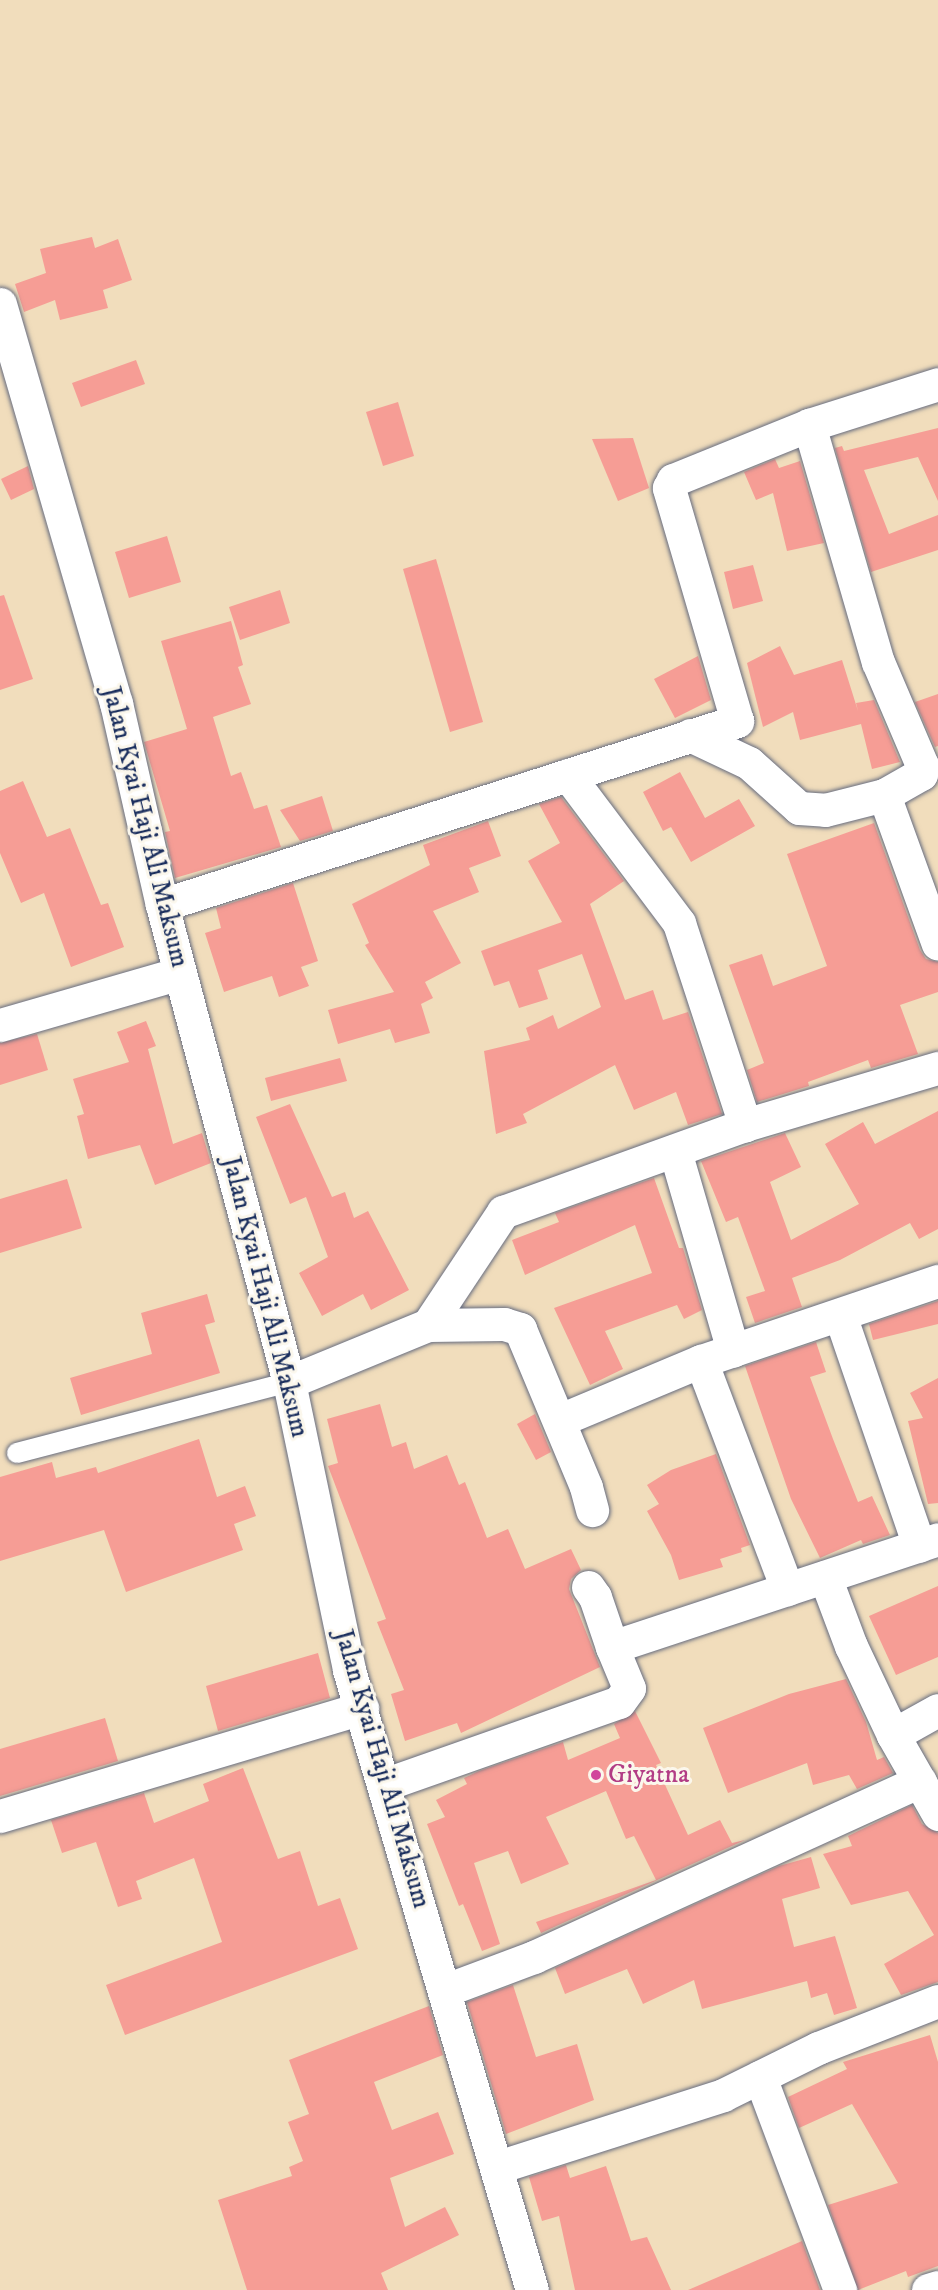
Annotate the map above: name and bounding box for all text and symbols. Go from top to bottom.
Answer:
street label: Jalan Kyai Haji Ali Maksum [95,683,195,971]
street label: Jalan Kyai Haji Ali Maksum [215,1153,315,1441]
street label: Jalan Kyai Haji Ali Maksum [327,1626,437,1912]
place label: Giyatna [608,1759,689,1791]
marker: Giyatna [589,1768,603,1782]

